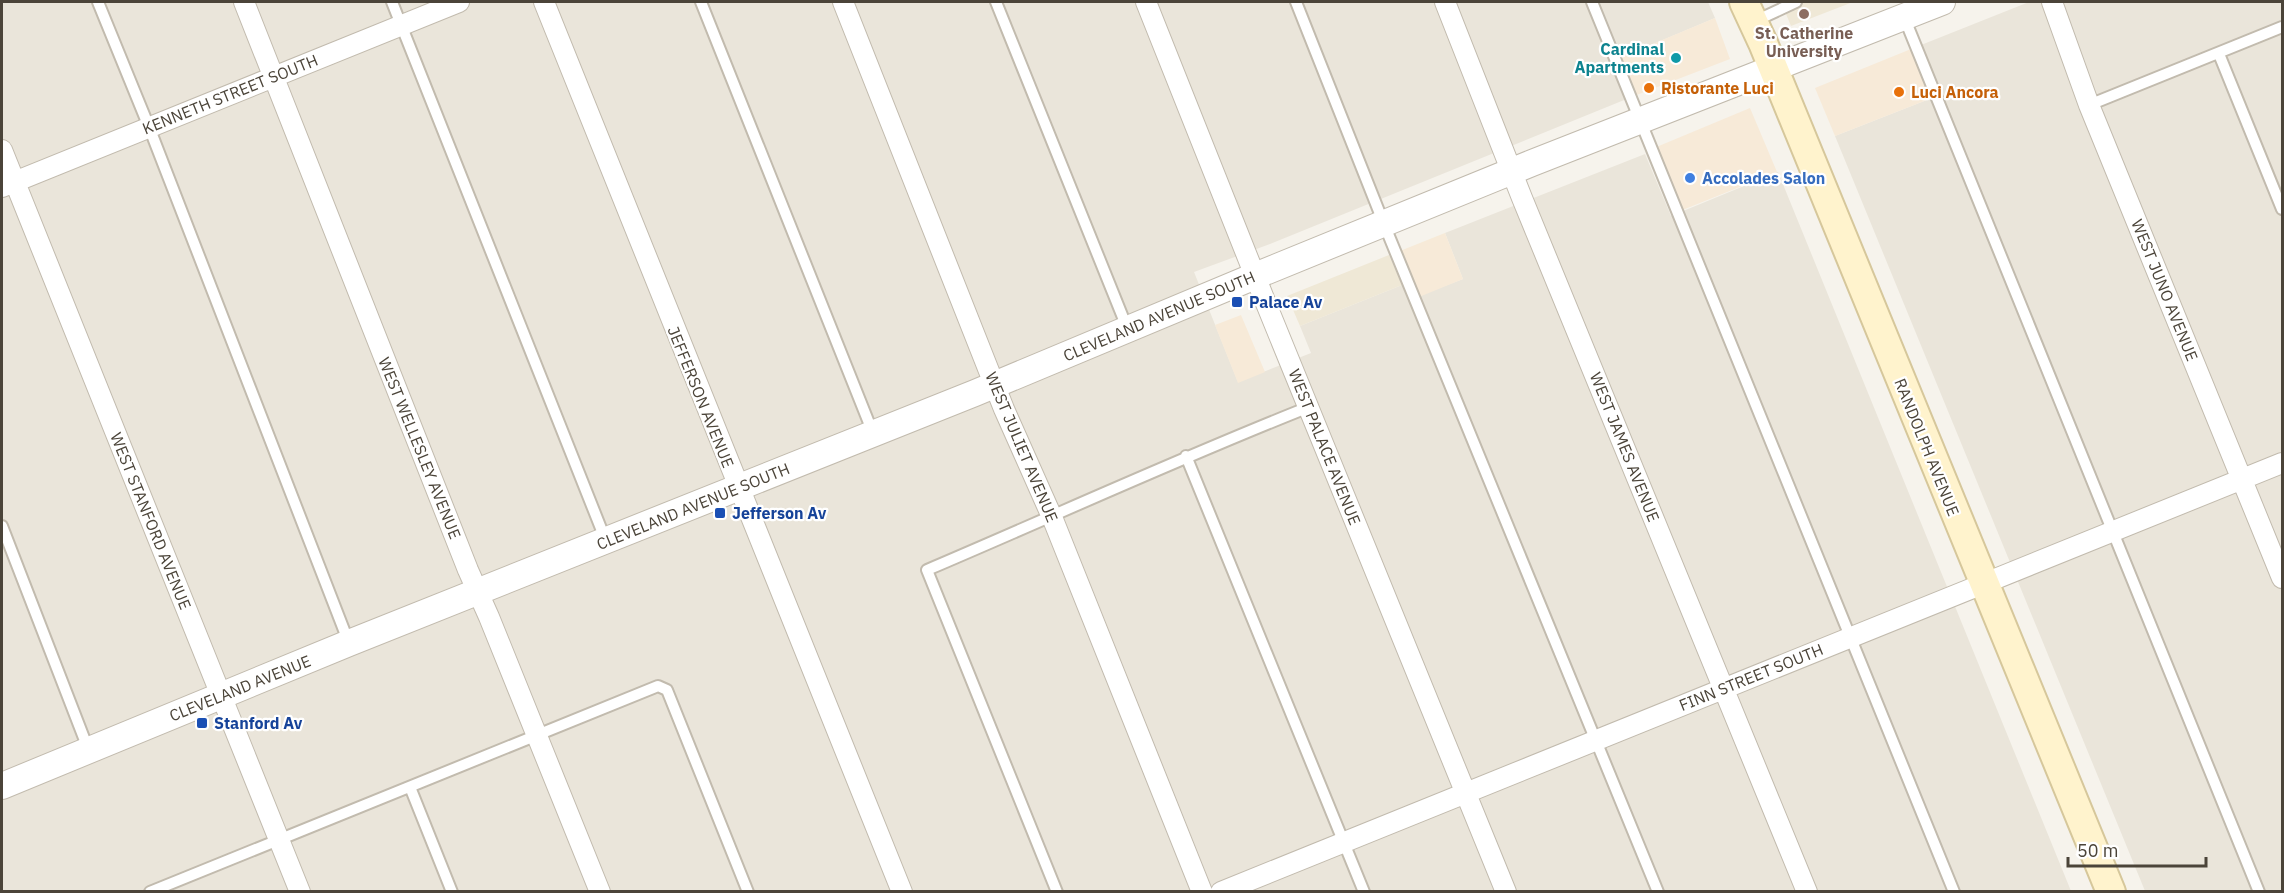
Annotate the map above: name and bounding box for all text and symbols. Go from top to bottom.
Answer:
marker: St. Catherine University [1797,7,1811,21]
place label: St. Catherine University [1755,23,1853,61]
place label: Cardinal Apartments [1575,39,1664,77]
street label: KENNETH STREET SOUTH [139,50,321,138]
marker: Cardinal Apartments [1669,51,1683,65]
place label: Ristorante Luci [1661,78,1774,98]
marker: Ristorante Luci [1642,81,1656,95]
place label: Luci Ancora [1911,82,1999,102]
marker: Luci Ancora [1892,85,1906,99]
place label: Accolades Salon [1702,168,1825,188]
marker: Accolades Salon [1683,171,1697,185]
street label: WEST JUNO AVENUE [2127,216,2203,364]
street label: CLEVELAND AVENUE SOUTH [1060,266,1258,366]
place label: Palace Av [1249,292,1323,312]
marker: Palace Av [1230,295,1244,309]
street label: JEFFERSON AVENUE [663,323,739,471]
street label: WEST WELLESLEY AVENUE [374,354,466,542]
street label: WEST PALACE AVENUE [1285,366,1365,528]
street label: WEST JULIET AVENUE [981,369,1063,525]
street label: WEST JAMES AVENUE [1586,369,1664,525]
street label: RANDOLPH AVENUE [1890,375,1964,519]
street label: WEST STANFORD AVENUE [106,430,196,612]
street label: CLEVELAND AVENUE SOUTH [594,458,792,554]
place label: Jefferson Av [732,503,827,523]
marker: Jefferson Av [713,506,727,520]
street label: FINN STREET SOUTH [1676,639,1826,715]
street label: CLEVELAND AVENUE [166,650,314,726]
place label: Stanford Av [214,713,303,733]
marker: Stanford Av [195,716,209,730]
scale bar [2068,830,2206,868]
text: 50 m [2077,839,2119,862]

